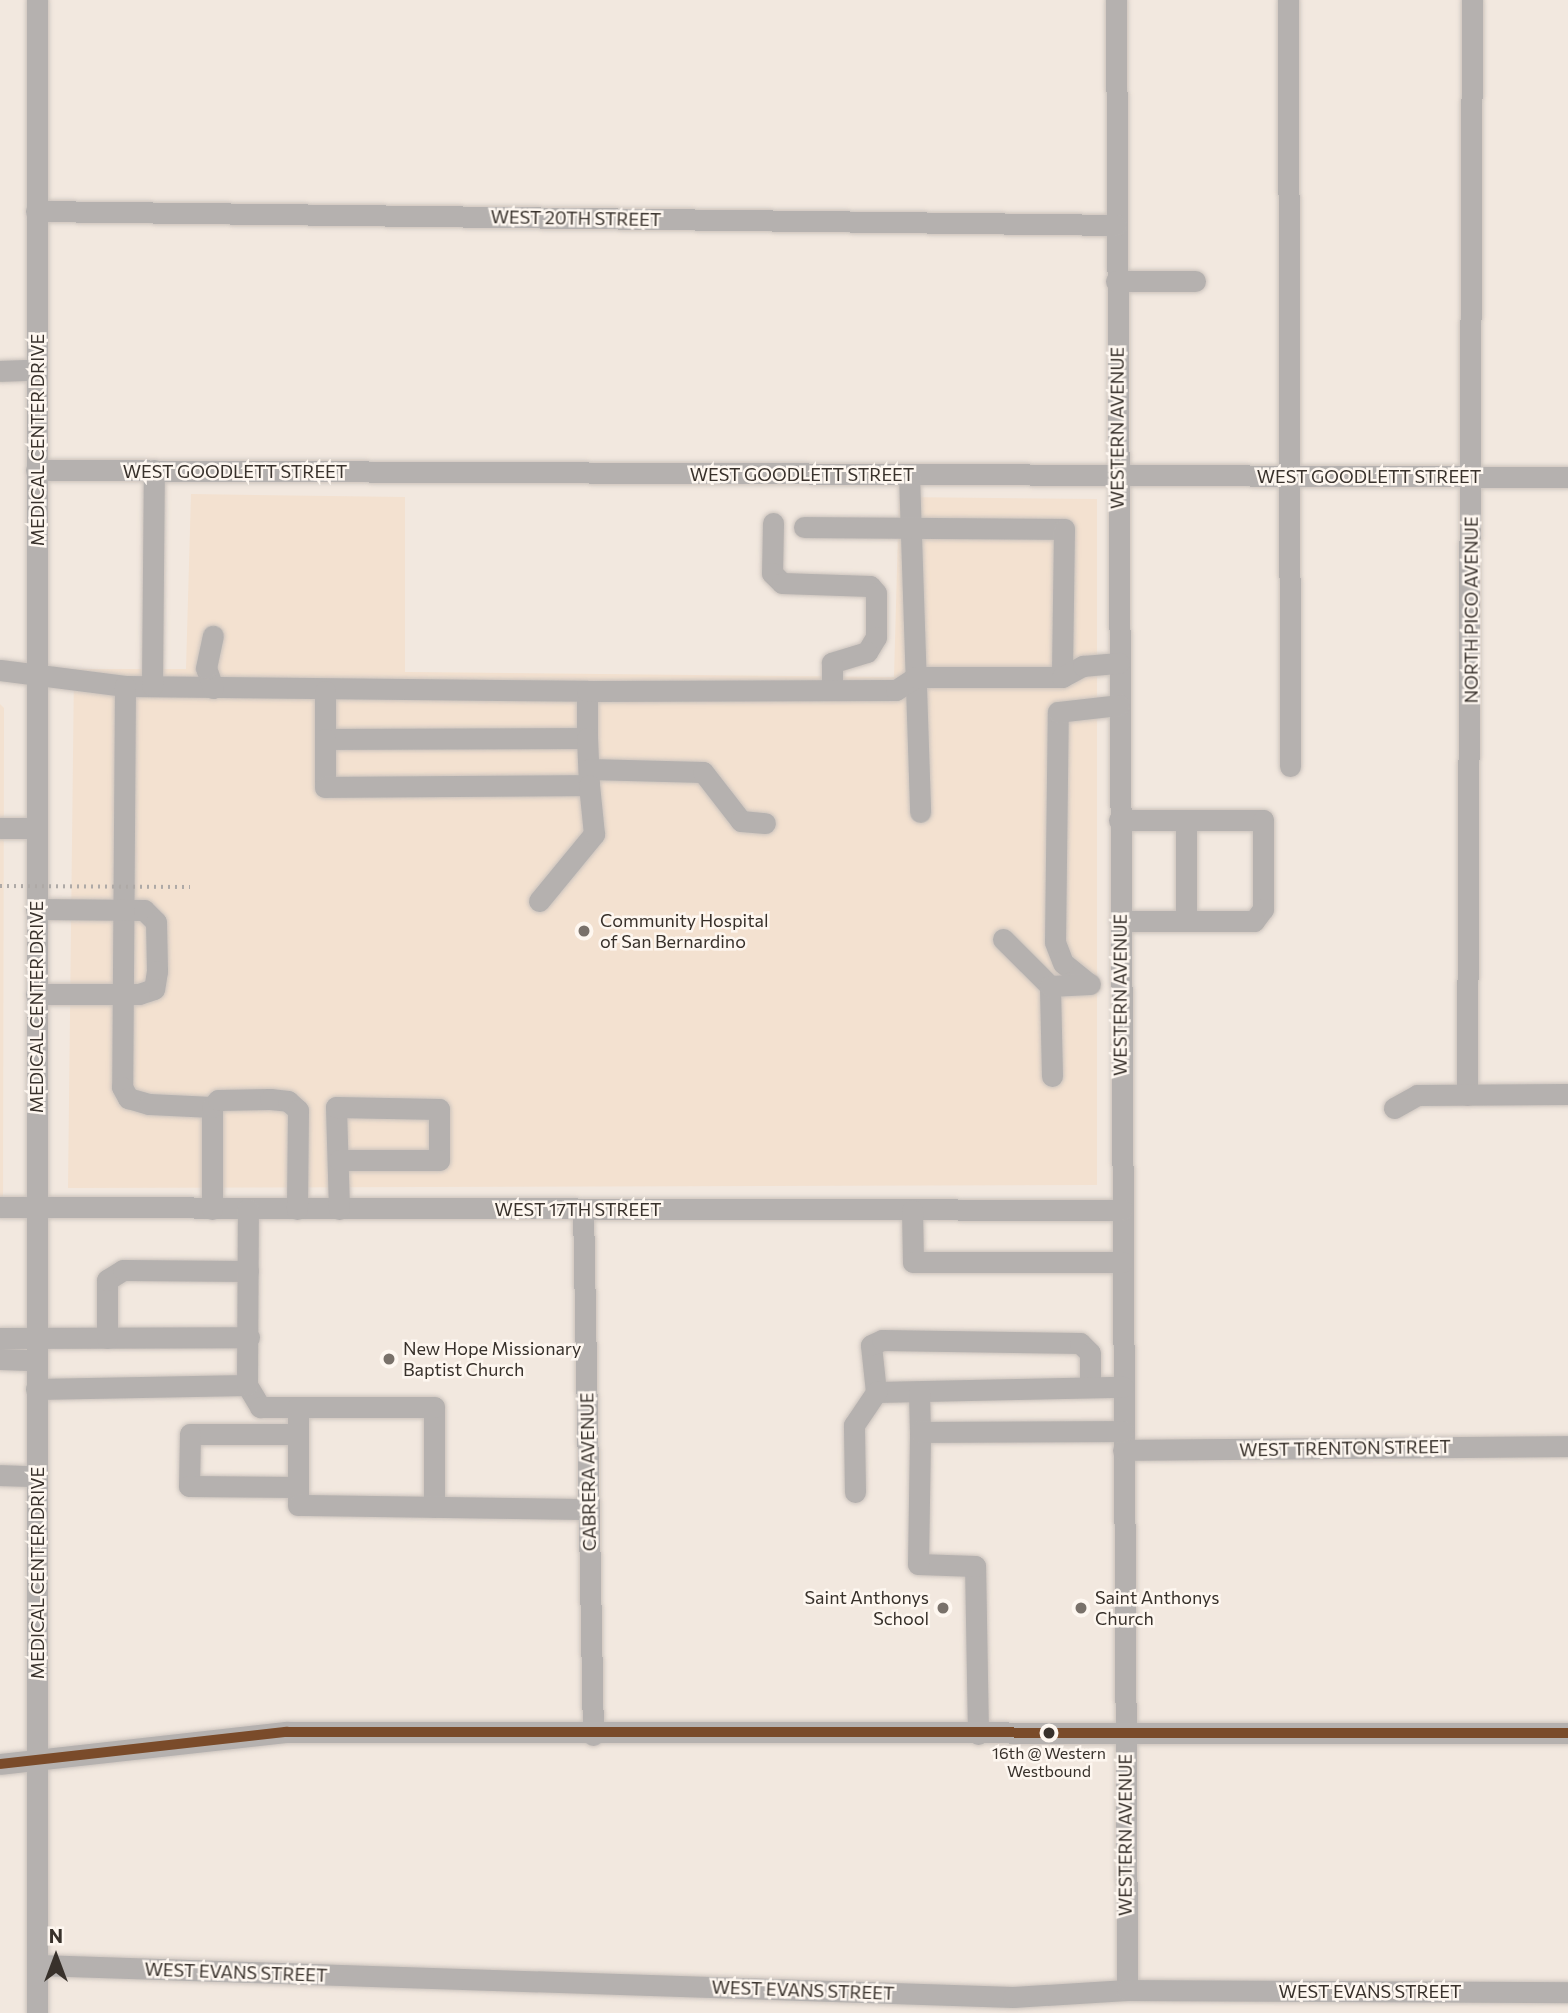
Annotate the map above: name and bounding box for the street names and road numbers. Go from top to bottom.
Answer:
street label: WEST 20TH STREET [490,206,662,230]
street label: MEDICAL CENTER DRIVE [26,334,48,546]
street label: WESTERN AVENUE [1106,347,1128,509]
street label: WEST GOODLETT STREET [123,460,347,482]
street label: WEST GOODLETT STREET [690,463,914,485]
street label: WEST GOODLETT STREET [1257,465,1481,487]
street label: NORTH PICO AVENUE [1460,517,1482,703]
street label: MEDICAL CENTER DRIVE [25,901,47,1113]
street label: WESTERN AVENUE [1109,914,1131,1076]
street label: WEST 17TH STREET [495,1198,661,1220]
street label: CABRERA AVENUE [576,1393,600,1551]
street label: WEST TRENTON STREET [1239,1435,1451,1461]
street label: MEDICAL CENTER DRIVE [26,1467,48,1679]
street label: WESTERN AVENUE [1114,1754,1136,1916]
street label: WEST EVANS STREET [144,1958,328,1986]
street label: WEST EVANS STREET [711,1976,895,2004]
street label: WEST EVANS STREET [1279,1980,1461,2002]

